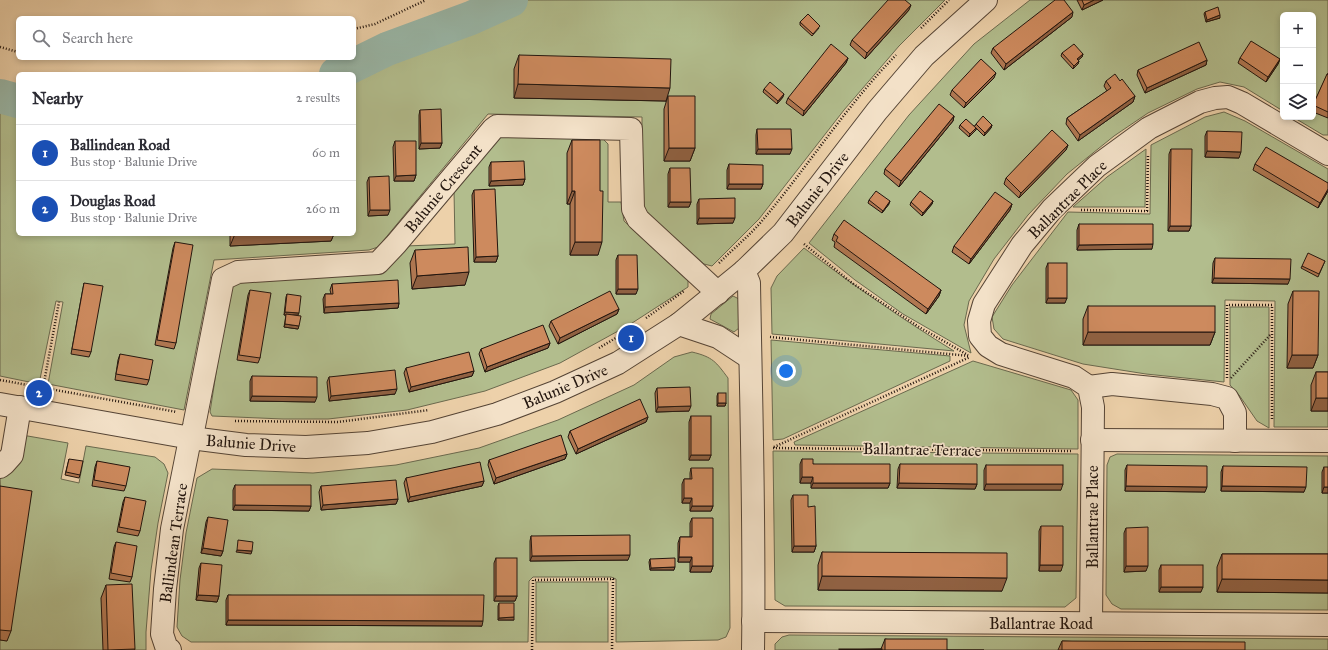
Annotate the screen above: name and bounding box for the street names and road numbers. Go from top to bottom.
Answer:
street label: Balunie Crescent [401,140,486,237]
street label: Balunie Drive [782,148,853,231]
street label: Ballantrae Place [1024,156,1111,243]
street label: Balunie Drive [520,360,611,413]
street label: Balunie Drive [205,431,297,456]
street label: Ballantrae Terrace [863,439,982,460]
street label: Ballantrae Place [1083,465,1102,569]
street label: Ballindean Terrace [156,481,191,604]
street label: Ballantrae Road [989,614,1093,633]

